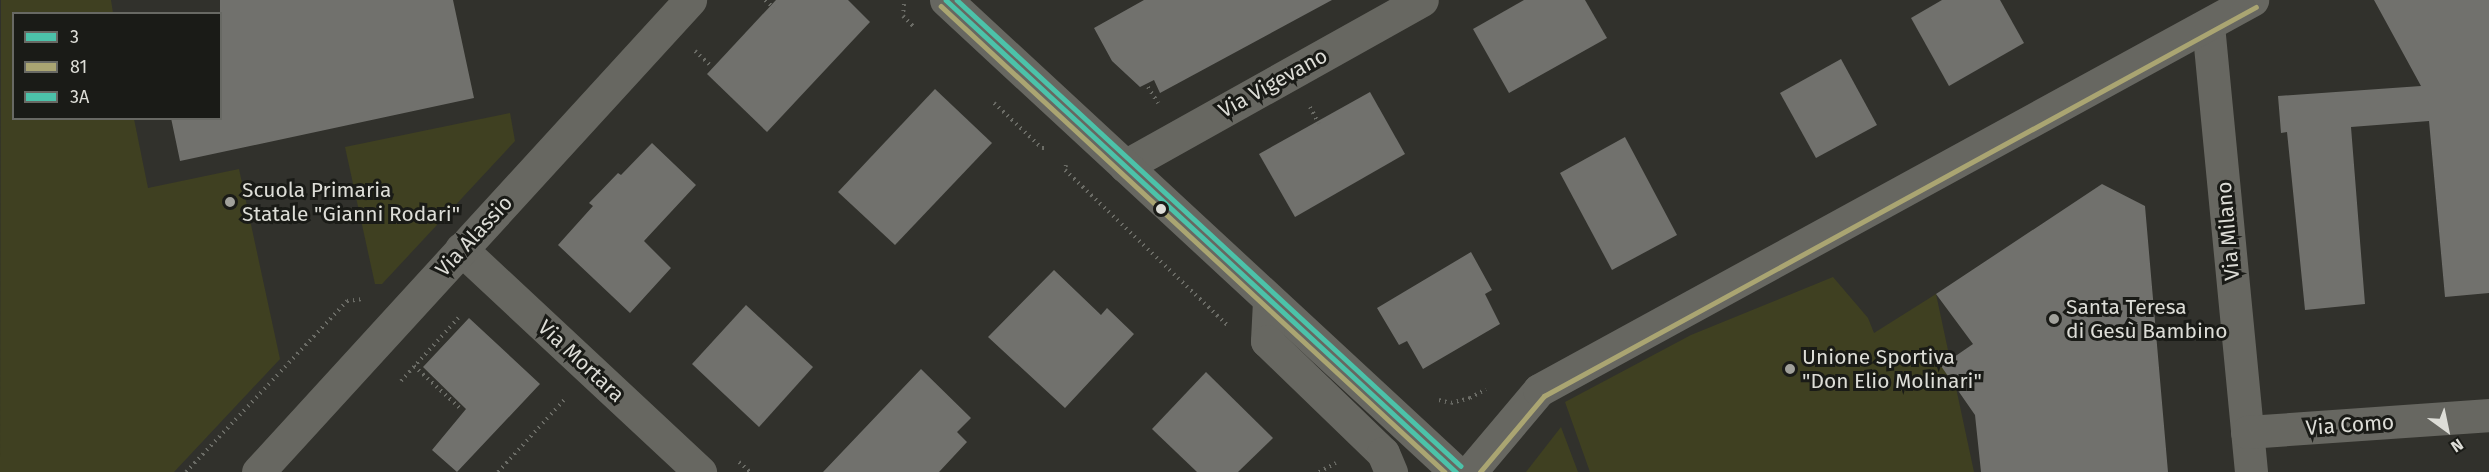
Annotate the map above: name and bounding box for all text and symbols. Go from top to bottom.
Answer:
legend [12,12,222,120]
text: 3 [70,26,79,48]
street label: Via Vigevano [1214,43,1332,123]
text: 81 [70,56,87,78]
text: 3A [70,86,89,108]
place label: Scuola Primaria Statale "Gianni Rodari" [242,177,460,227]
street label: Via Milano [2211,181,2245,281]
street label: Via Alassio [430,190,518,282]
marker: Scuola Primaria Statale "Gianni Rodari" [223,195,237,209]
unlabelled marker [1155,203,1167,215]
place label: Santa Teresa di Gesù Bambino [2066,294,2227,344]
marker: Santa Teresa di Gesù Bambino [2047,312,2061,326]
street label: Via Mortara [533,315,629,407]
place label: Unione Sportiva "Don Elio Molinari" [1802,344,1982,394]
marker: Unione Sportiva "Don Elio Molinari" [1783,362,1797,376]
north arrow [2417,400,2477,460]
street label: Via Como [2305,409,2395,441]
text: N [2447,435,2467,456]

